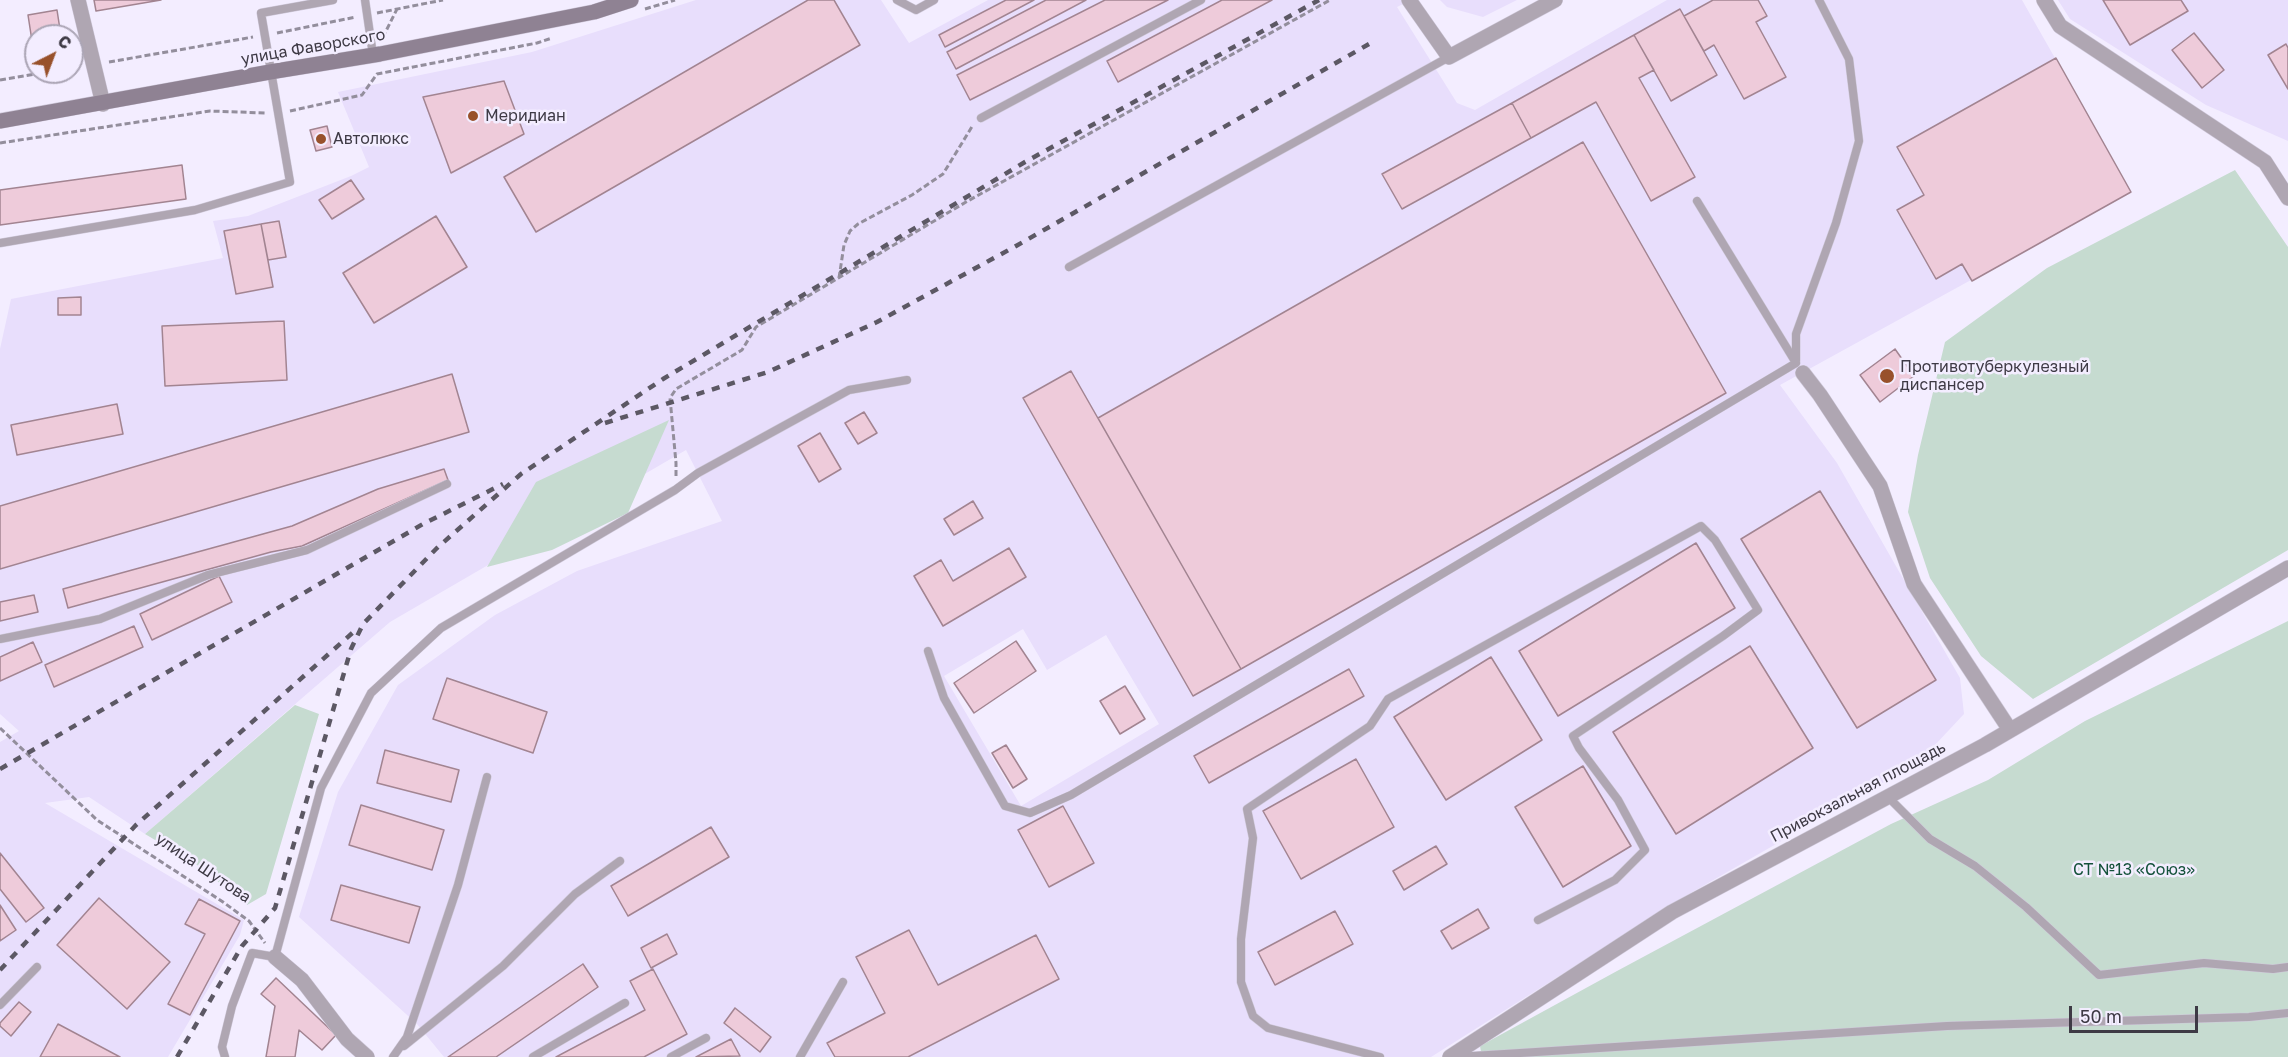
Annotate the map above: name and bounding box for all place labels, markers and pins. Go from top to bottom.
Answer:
place label: Меридиан [485,106,566,126]
marker: Меридиан [466,109,480,123]
place label: Автолюкс [333,129,409,149]
marker: Автолюкс [314,132,328,146]
place label: Противотуберкулезный диспансер [1900,357,2089,395]
marker: Противотуберкулезный диспансер [1878,367,1896,385]

